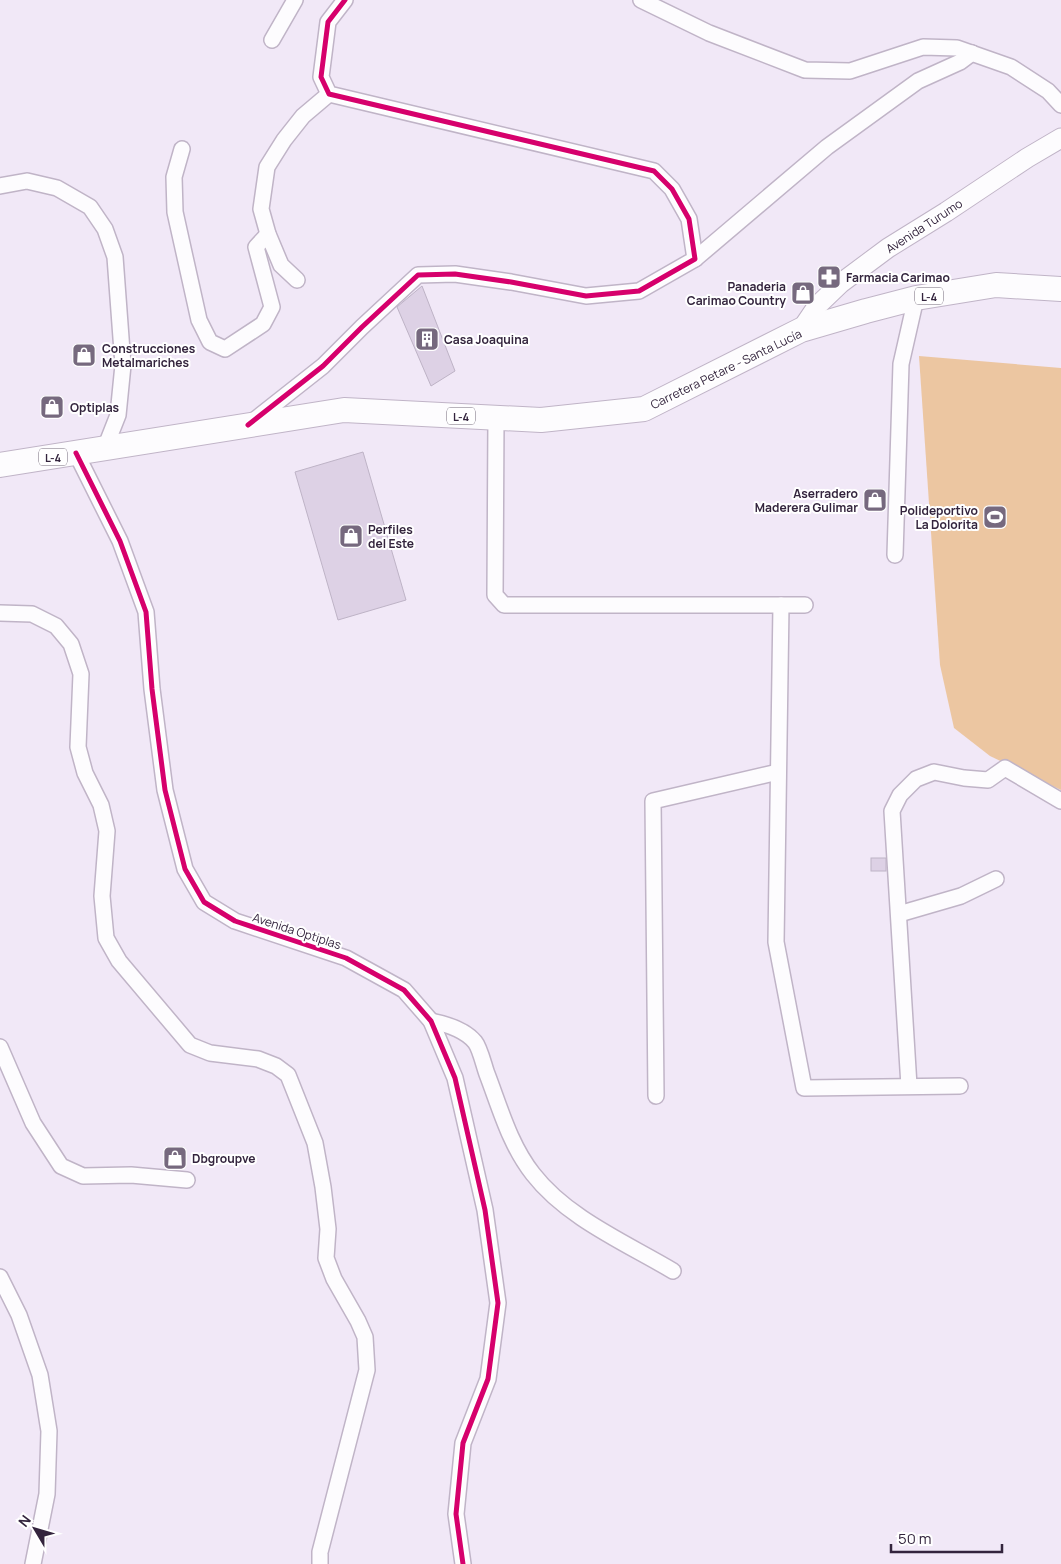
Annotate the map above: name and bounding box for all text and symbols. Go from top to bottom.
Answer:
street label: Avenida Turumo [882,195,966,257]
pharmacy icon: Farmacia Carimao [816,264,842,290]
place label: Farmacia Carimao [846,269,950,286]
place label: Panaderia Carimao Country [687,278,786,309]
shop icon: Panaderia Carimao Country [790,280,816,306]
road number: L-4 [915,288,943,304]
street label: Carretera Petare - Santa Lucía [647,325,805,413]
building icon: Casa Joaquina [414,326,440,352]
place label: Casa Joaquina [444,331,529,348]
place label: Construcciones Metalmariches [102,340,196,371]
shop icon: Construcciones Metalmariches [71,342,97,368]
shop icon: Optiplas [39,394,65,420]
place label: Optiplas [70,399,120,416]
road number: L-4 [447,408,475,424]
road number: L-4 [39,448,67,466]
place label: Aserradero Maderera Gulimar [755,485,858,516]
shop icon: Aserradero Maderera Gulimar [862,487,888,513]
place label: Polideportivo La Dolorita [900,502,978,533]
sports icon: Polideportivo La Dolorita [982,504,1008,530]
place label: Perfiles del Este [368,521,414,552]
shop icon: Perfiles del Este [338,523,364,549]
street label: Avenida Optiplas [251,909,343,953]
shop icon: Dbgroupve [162,1145,188,1171]
place label: Dbgroupve [192,1150,256,1167]
north arrow [10,1504,60,1554]
text: N [14,1511,35,1531]
scale bar [891,1522,1002,1554]
text: 50 m [898,1528,932,1549]

